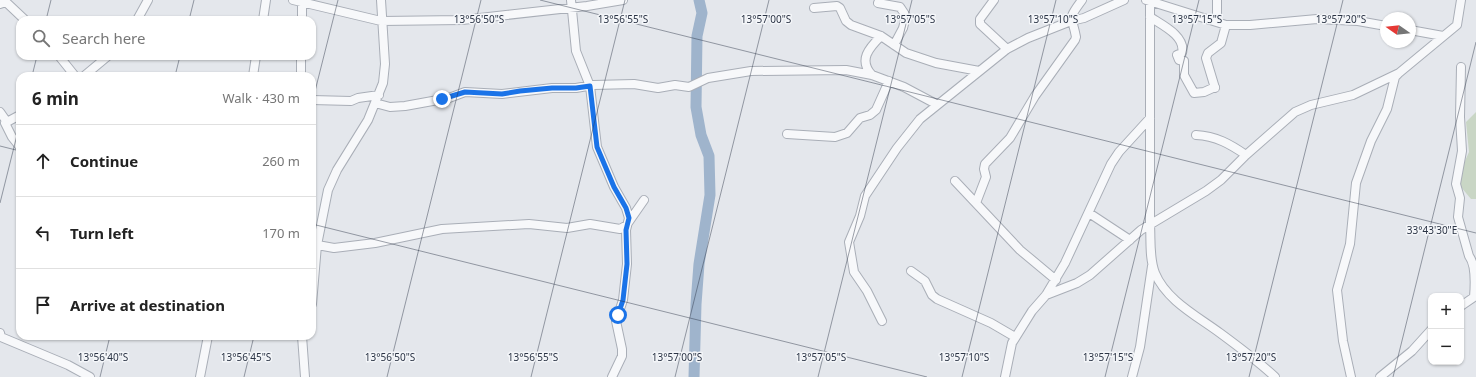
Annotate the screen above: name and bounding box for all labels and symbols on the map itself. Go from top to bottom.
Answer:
text: 13°56'50"S [454,12,505,26]
text: 13°56'55"S [598,12,649,26]
text: 13°57'00"S [741,12,792,26]
text: 13°57'05"S [885,12,936,26]
text: 13°57'10"S [1028,12,1079,26]
text: 13°57'15"S [1172,12,1223,26]
text: 13°57'20"S [1316,12,1367,26]
north arrow [1380,12,1416,48]
route end [433,90,451,108]
text: 33°43'30"E [1407,223,1457,237]
route start [609,306,627,324]
text: 13°56'40"S [78,350,129,364]
text: 13°56'45"S [221,350,272,364]
text: 13°56'50"S [365,350,416,364]
text: 13°56'55"S [508,350,559,364]
text: 13°57'00"S [652,350,703,364]
text: 13°57'05"S [796,350,847,364]
text: 13°57'10"S [939,350,990,364]
text: 13°57'15"S [1083,350,1134,364]
text: 13°57'20"S [1226,350,1277,364]

